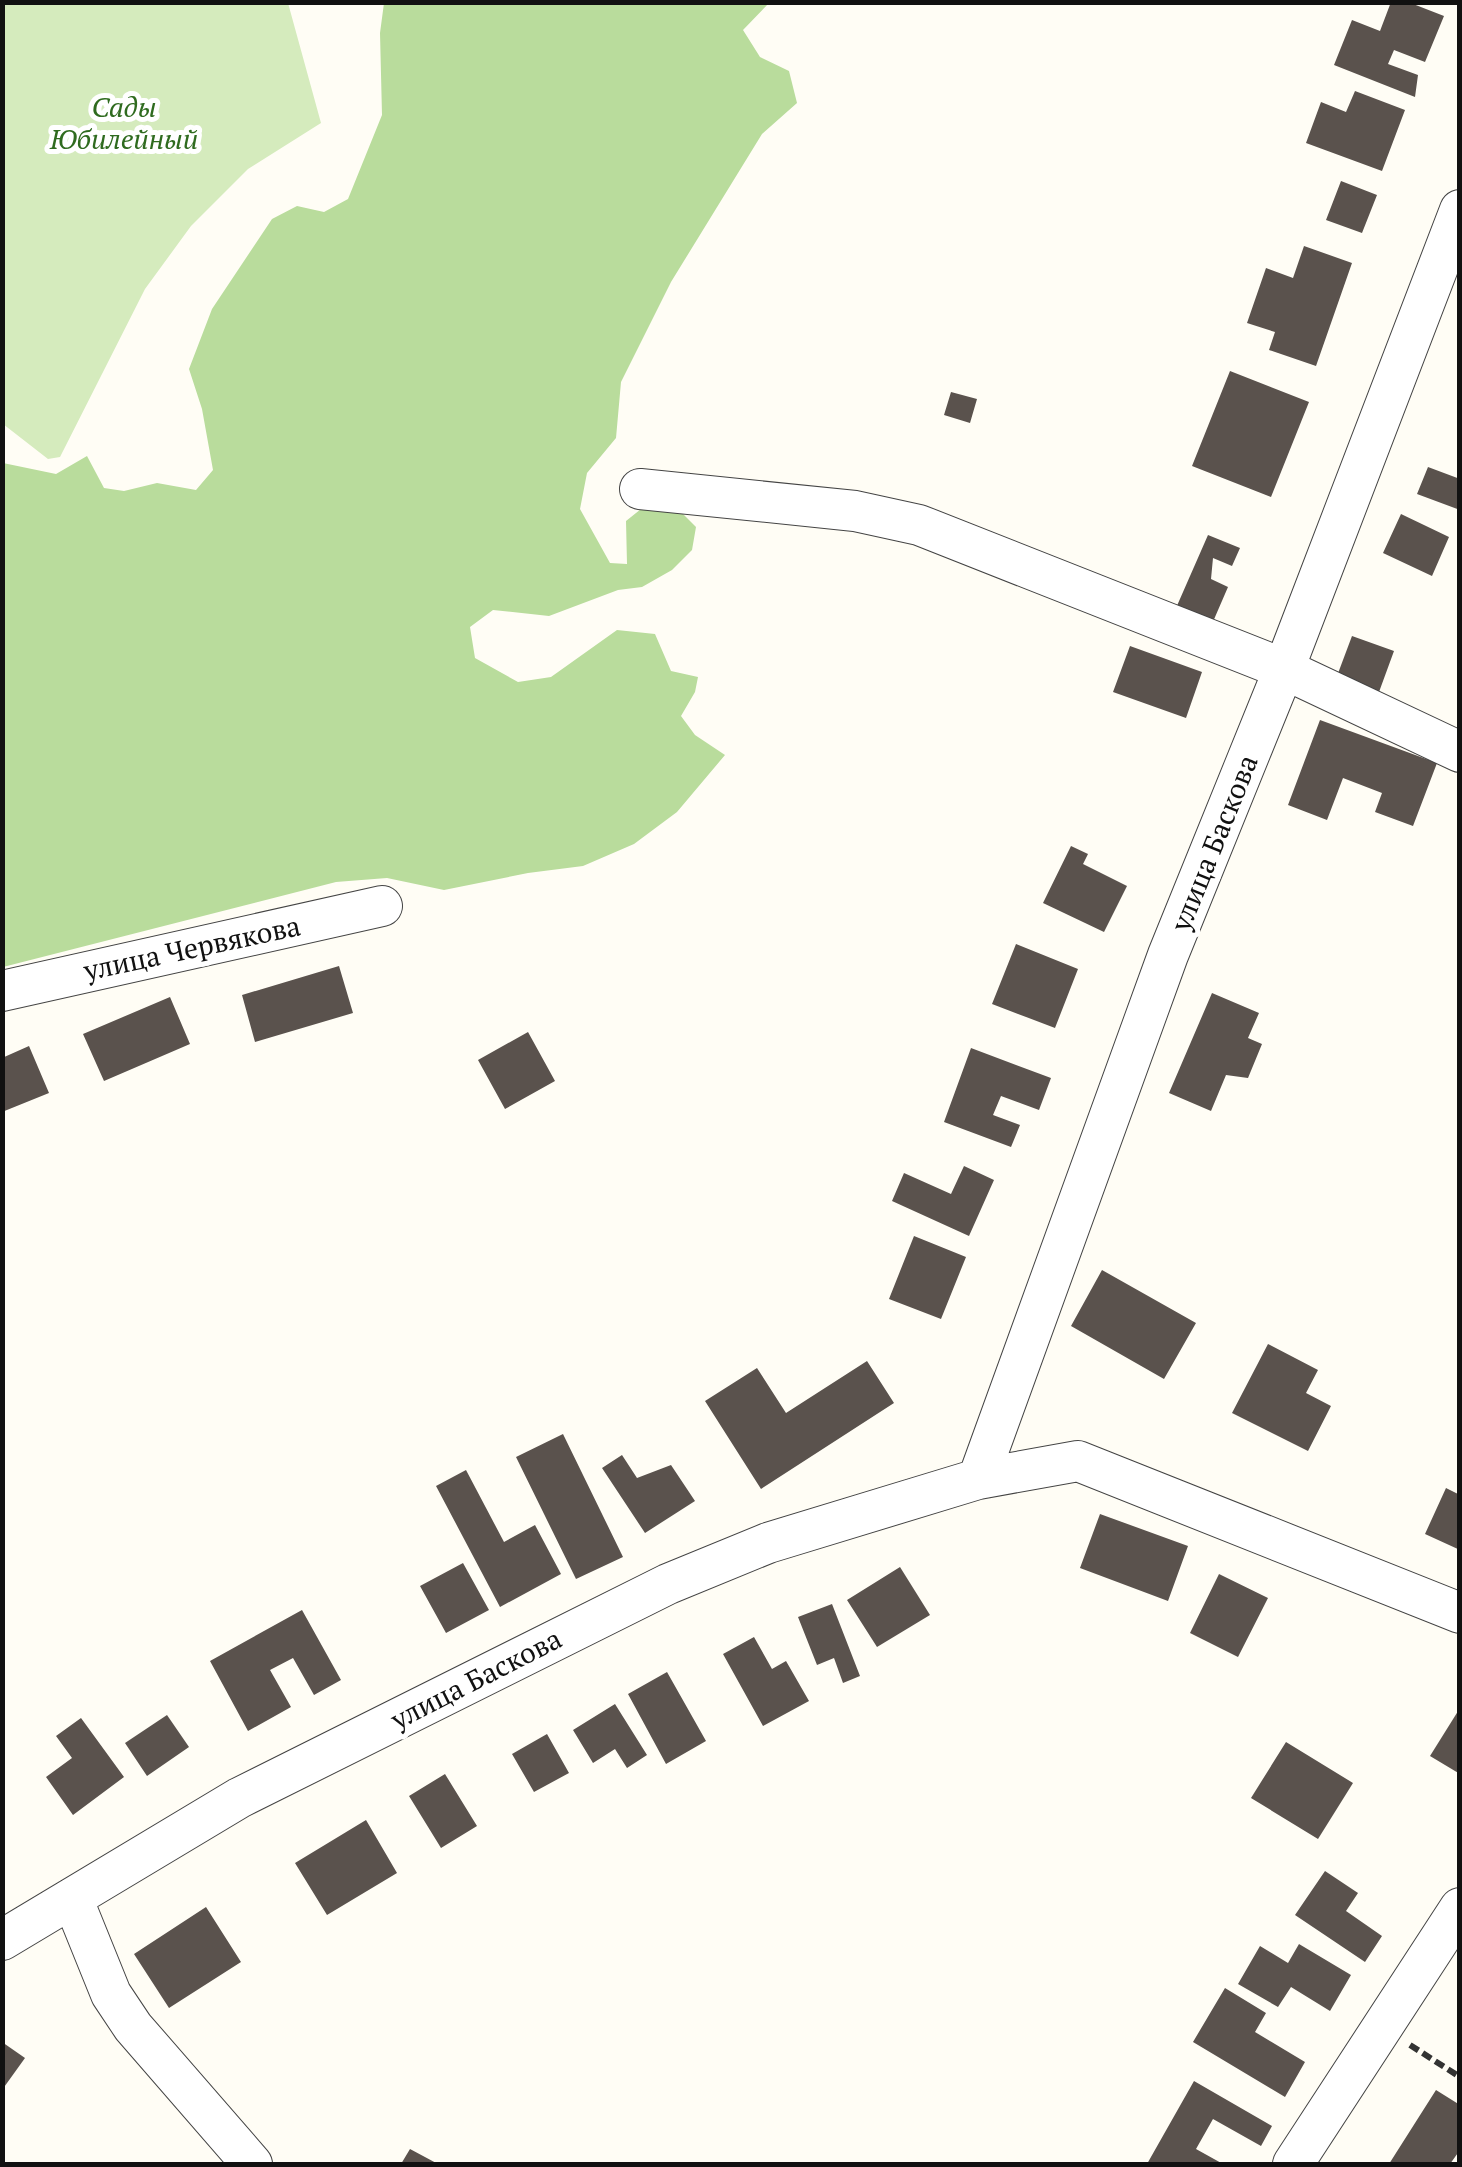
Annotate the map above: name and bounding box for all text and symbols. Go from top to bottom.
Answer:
park label: Сады Юбилейный [49,88,198,157]
street label: улица Баскова [1161,749,1266,937]
street label: улица Червякова [79,906,304,989]
street label: улица Баскова [383,1620,568,1738]

